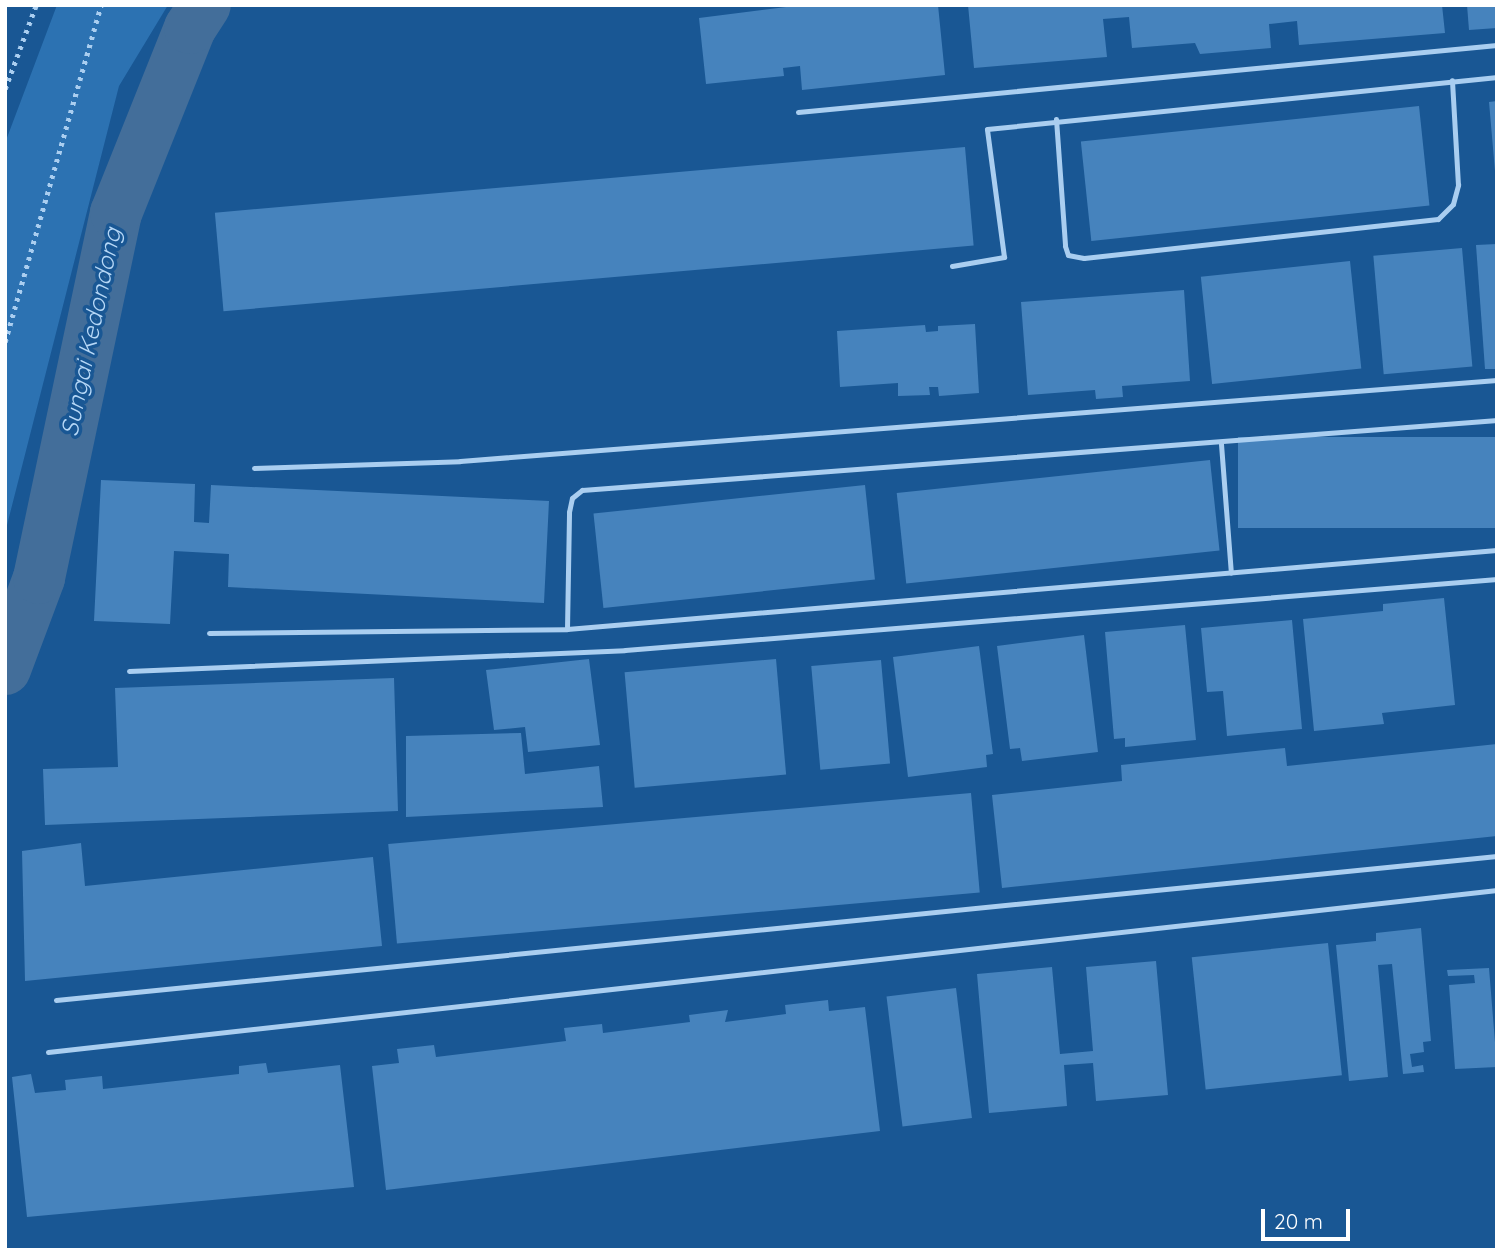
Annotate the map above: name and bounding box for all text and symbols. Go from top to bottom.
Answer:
water label: Sungai Kedondong [55,225,127,439]
scale bar [1264,1196,1353,1240]
text: 20 m [1274,1208,1323,1234]

